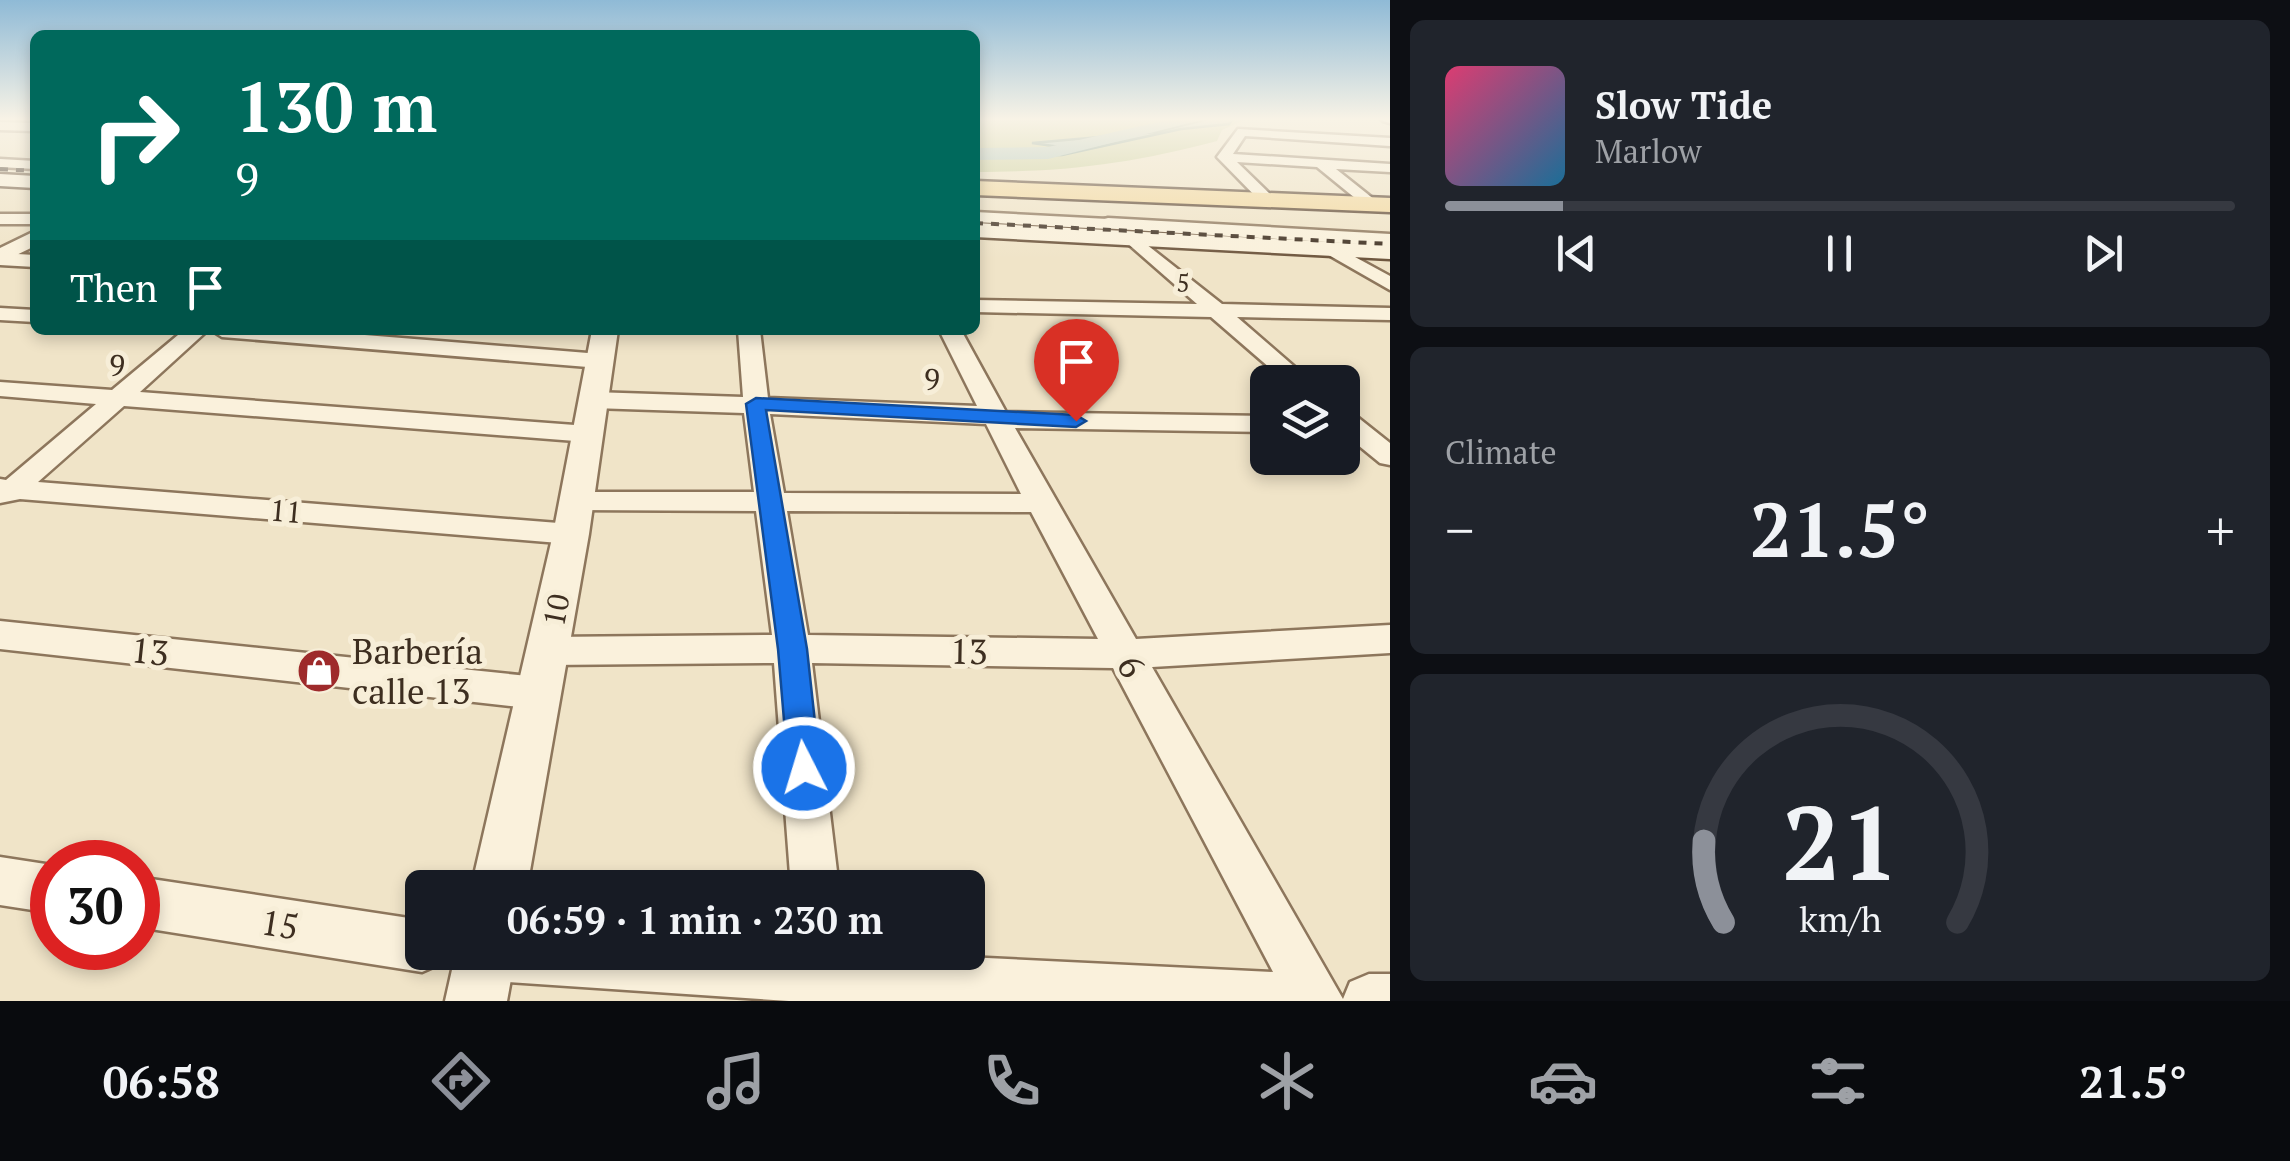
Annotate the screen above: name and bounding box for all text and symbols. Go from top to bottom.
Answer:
text: 130 m [235,59,437,152]
icon: right [70,70,200,200]
text: Slow Tide [1595,80,1772,130]
text: Marlow [1595,130,1701,172]
text: 9 [235,148,259,208]
icon: previous [1549,226,1604,281]
icon: pause [1812,226,1867,281]
icon: next [2076,226,2131,281]
icon: arrive [178,260,233,315]
text: Then [70,263,158,313]
street label: 5 [1176,265,1190,299]
pin [1034,319,1119,422]
icon: arrive [1049,334,1104,389]
street label: 9 [108,344,126,386]
street label: 9 [923,359,941,399]
map controls [1250,365,1360,475]
button: layers [1250,365,1360,475]
text: Climate [1445,431,1557,473]
text: 21.5° [1750,479,1930,578]
street label: 11 [268,490,304,532]
text: − [1445,493,1474,566]
text: + [2206,493,2235,566]
street label: 10 [533,590,579,630]
street label: 13 [129,626,171,676]
place label: Barbería calle 13 [352,628,483,714]
street label: 13 [950,628,988,674]
street label: 6 [1107,647,1157,685]
shop icon: Barbería calle 13 [296,648,342,694]
position arrow [752,716,856,820]
text: 21 [1781,772,1899,910]
speed limit sign: 30 [30,840,160,970]
text: 06:59 · 1 min · 230 m [507,895,883,945]
text: km/h [1799,895,1881,942]
street label: 15 [258,898,302,950]
icon: directions [426,1046,496,1116]
icon: music [701,1046,771,1116]
icon: phone [977,1046,1047,1116]
icon: climate [1252,1046,1322,1116]
icon: car [1528,1046,1598,1116]
icon: filters [1803,1046,1873,1116]
text: 06:58 [103,1051,220,1111]
text: 21.5° [2079,1051,2187,1111]

